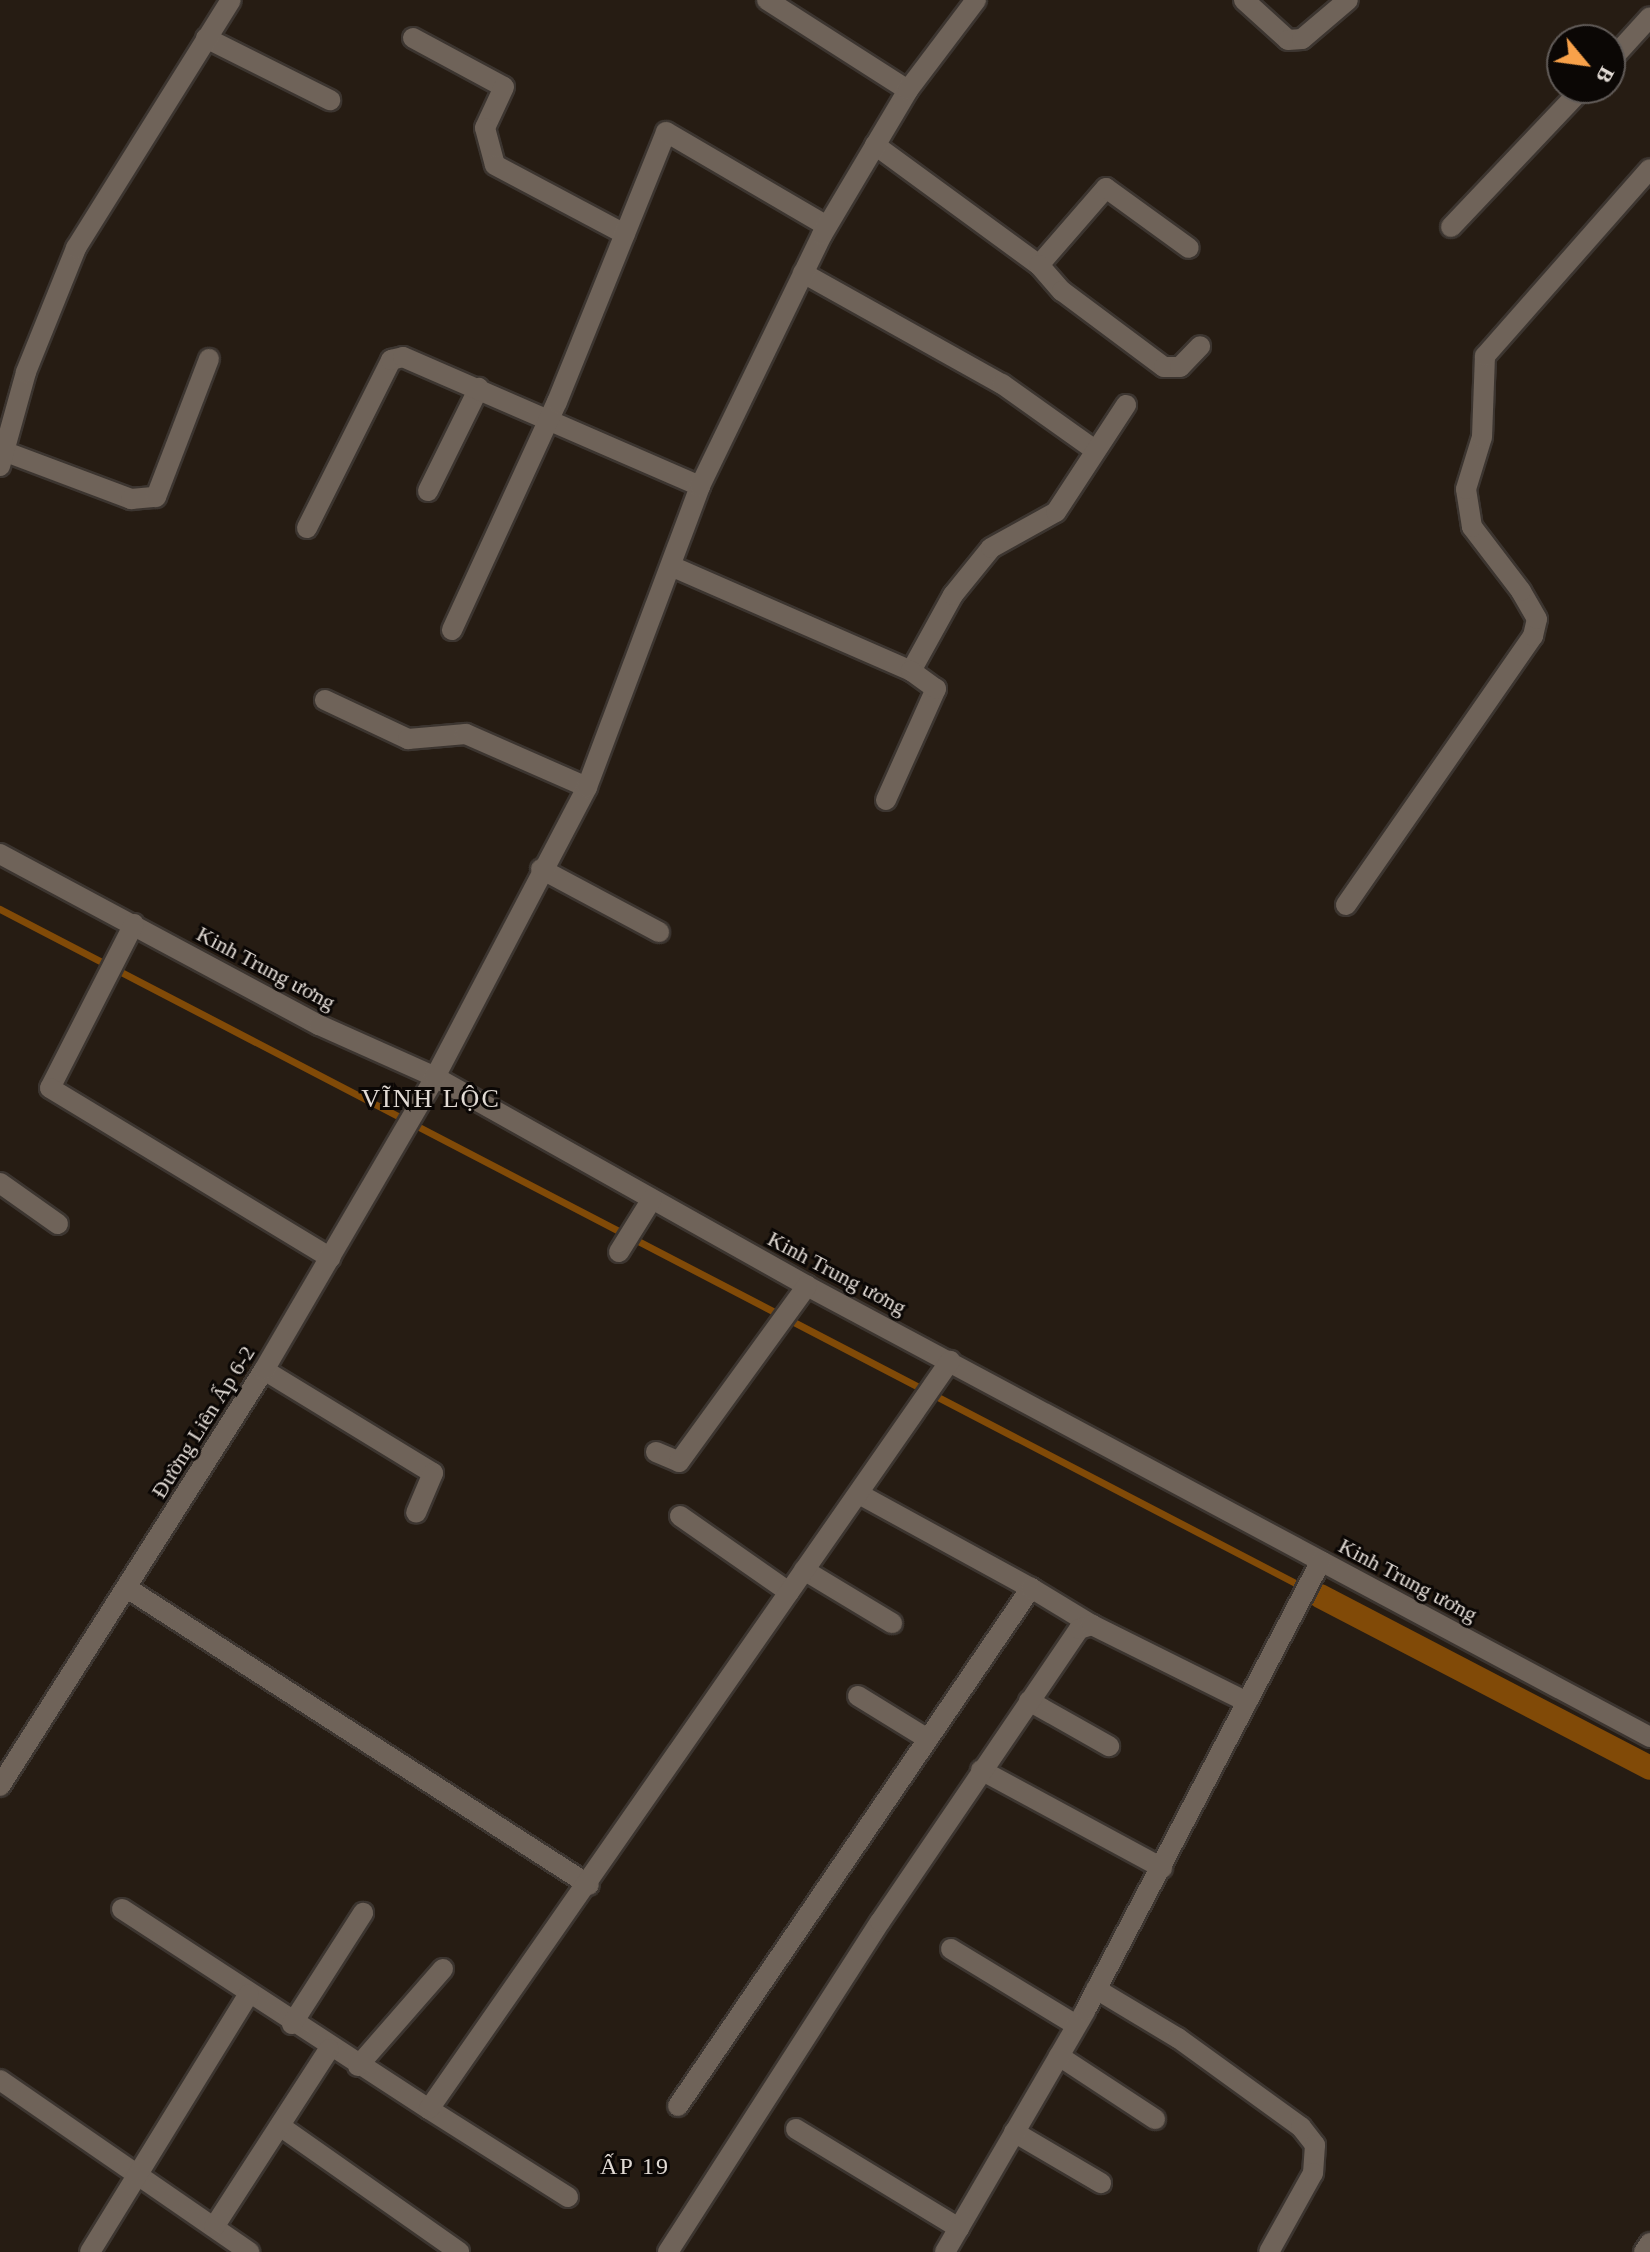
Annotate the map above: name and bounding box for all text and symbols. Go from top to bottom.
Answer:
north arrow [1546,24,1626,104]
text: B [1591,62,1620,87]
street label: Kinh Trung ương [192,920,340,1016]
district label: VĨNH LỘC [361,1083,501,1115]
street label: Kinh Trung ương [763,1225,911,1321]
street label: Đường Liên Ấp 6-2 [146,1341,260,1503]
street label: Kinh Trung ương [1334,1532,1482,1628]
district label: ẤP 19 [600,2153,670,2181]

